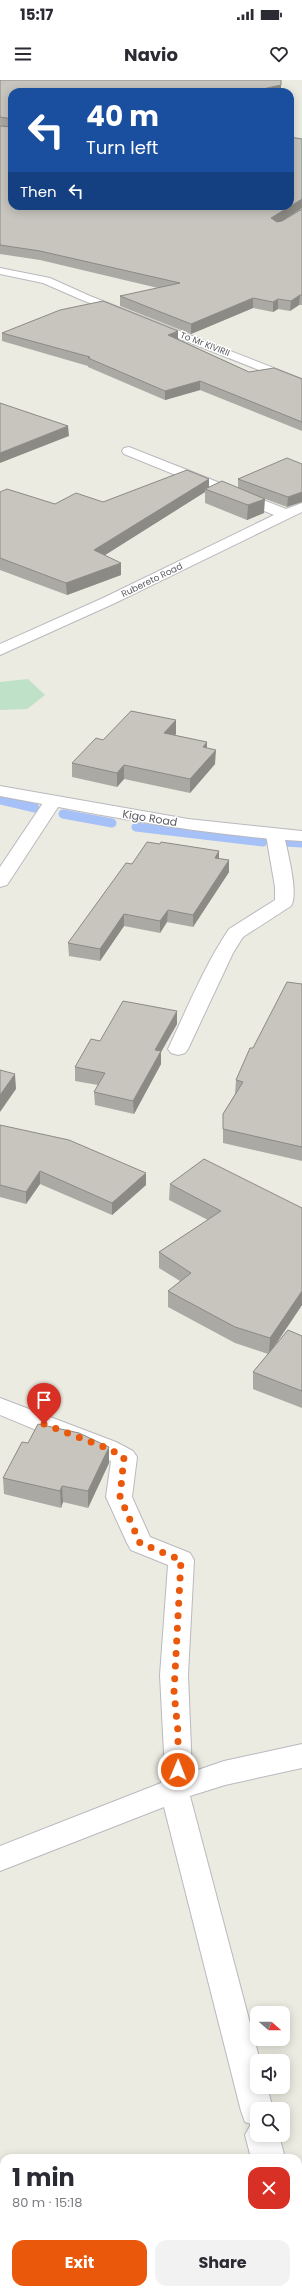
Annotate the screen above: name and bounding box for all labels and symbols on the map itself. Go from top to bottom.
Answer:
street label: To Mr KIVIRII [178,329,232,359]
street label: Rubereto Road [119,560,185,600]
street label: Kigo Road [121,806,179,830]
pin [27,1383,61,1424]
position arrow [157,1749,199,1791]
north arrow [250,2006,290,2046]

